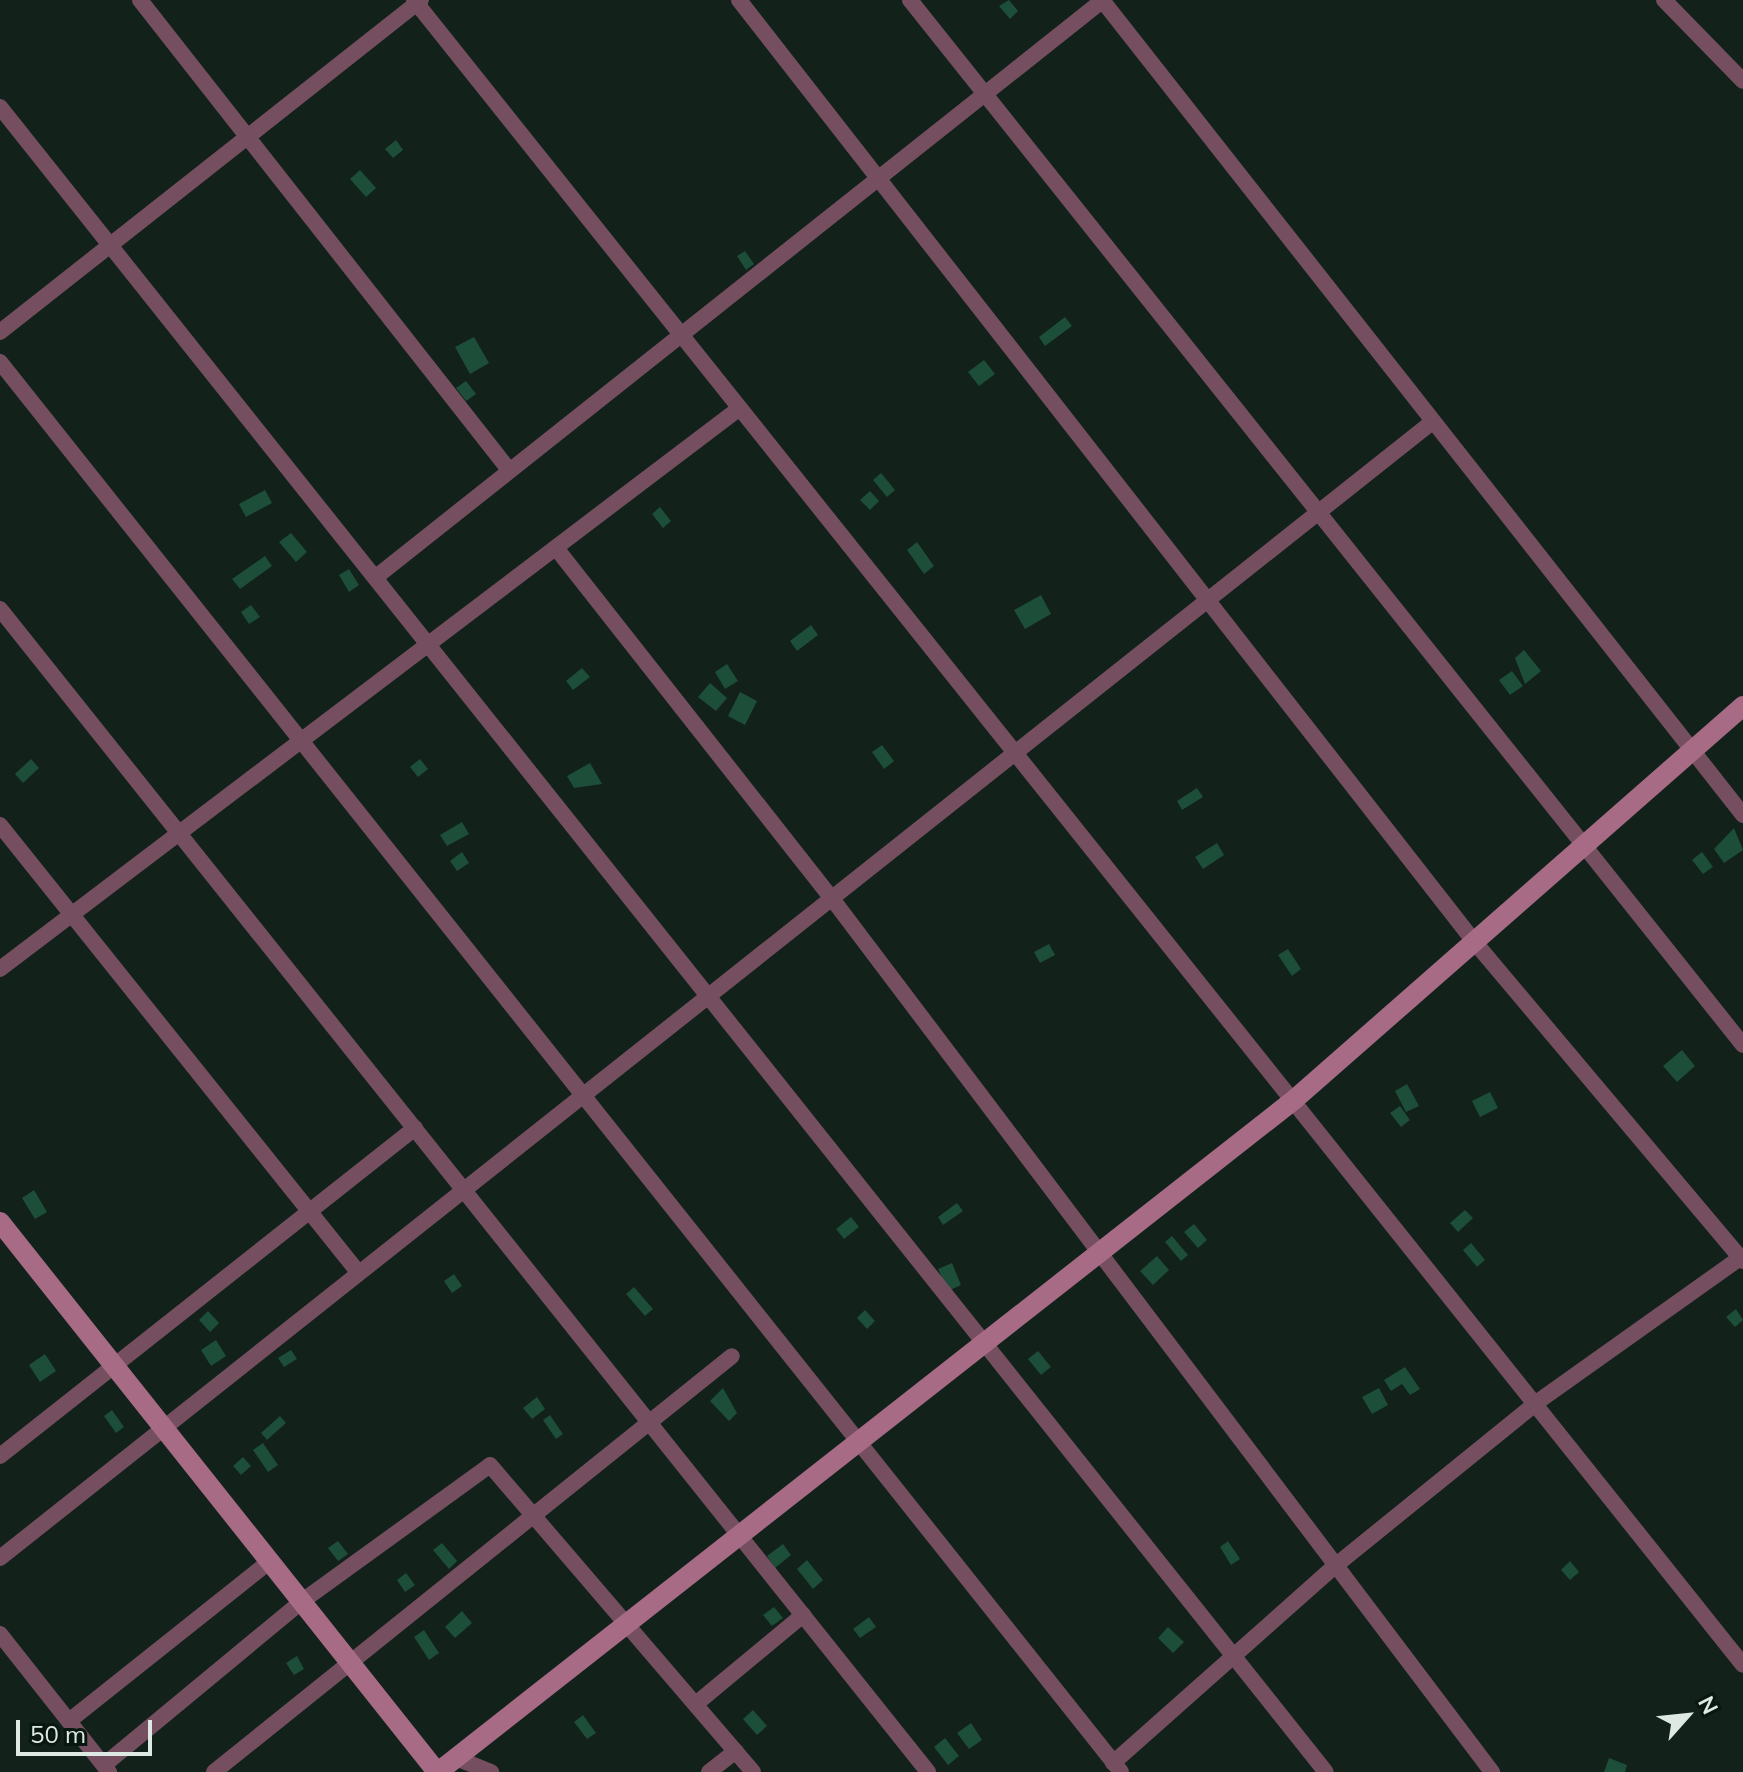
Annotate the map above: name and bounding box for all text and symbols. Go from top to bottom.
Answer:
north arrow [1647,1676,1727,1756]
text: N [1692,1691,1725,1719]
scale bar [20,1704,156,1754]
text: 50 m [30,1719,86,1749]

